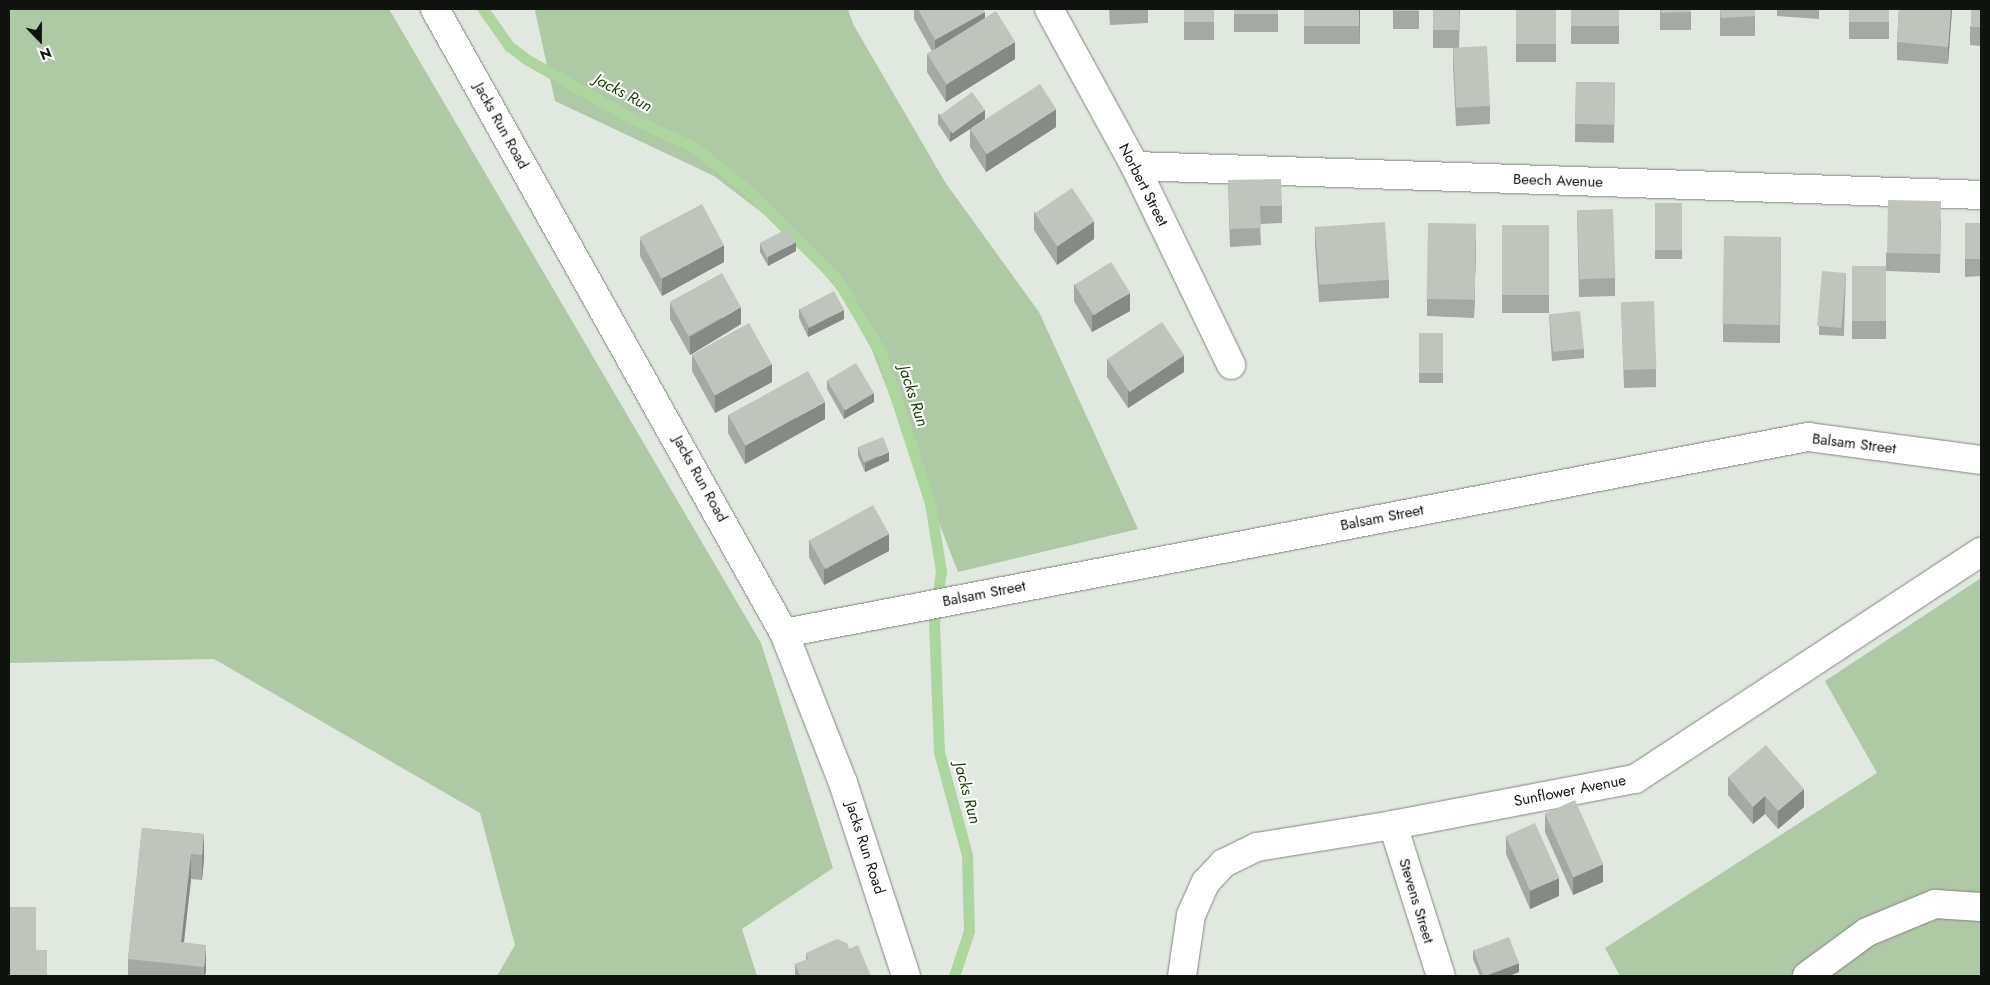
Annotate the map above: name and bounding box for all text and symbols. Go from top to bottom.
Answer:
north arrow [15,15,65,65]
text: N [37,43,55,65]
water label: Jacks Run [591,70,655,116]
street label: Jacks Run Road [470,80,532,172]
street label: Norbert Street [1114,141,1172,229]
street label: Beech Avenue [1513,170,1603,192]
water label: Jacks Run [894,363,932,429]
street label: Balsam Street [1811,430,1897,458]
street label: Jacks Run Road [669,433,731,525]
street label: Balsam Street [1339,501,1425,535]
street label: Balsam Street [941,577,1027,611]
water label: Jacks Run [950,760,984,826]
street label: Sunflower Avenue [1512,771,1628,811]
street label: Jacks Run Road [842,800,888,896]
street label: Stevens Street [1395,856,1437,946]

